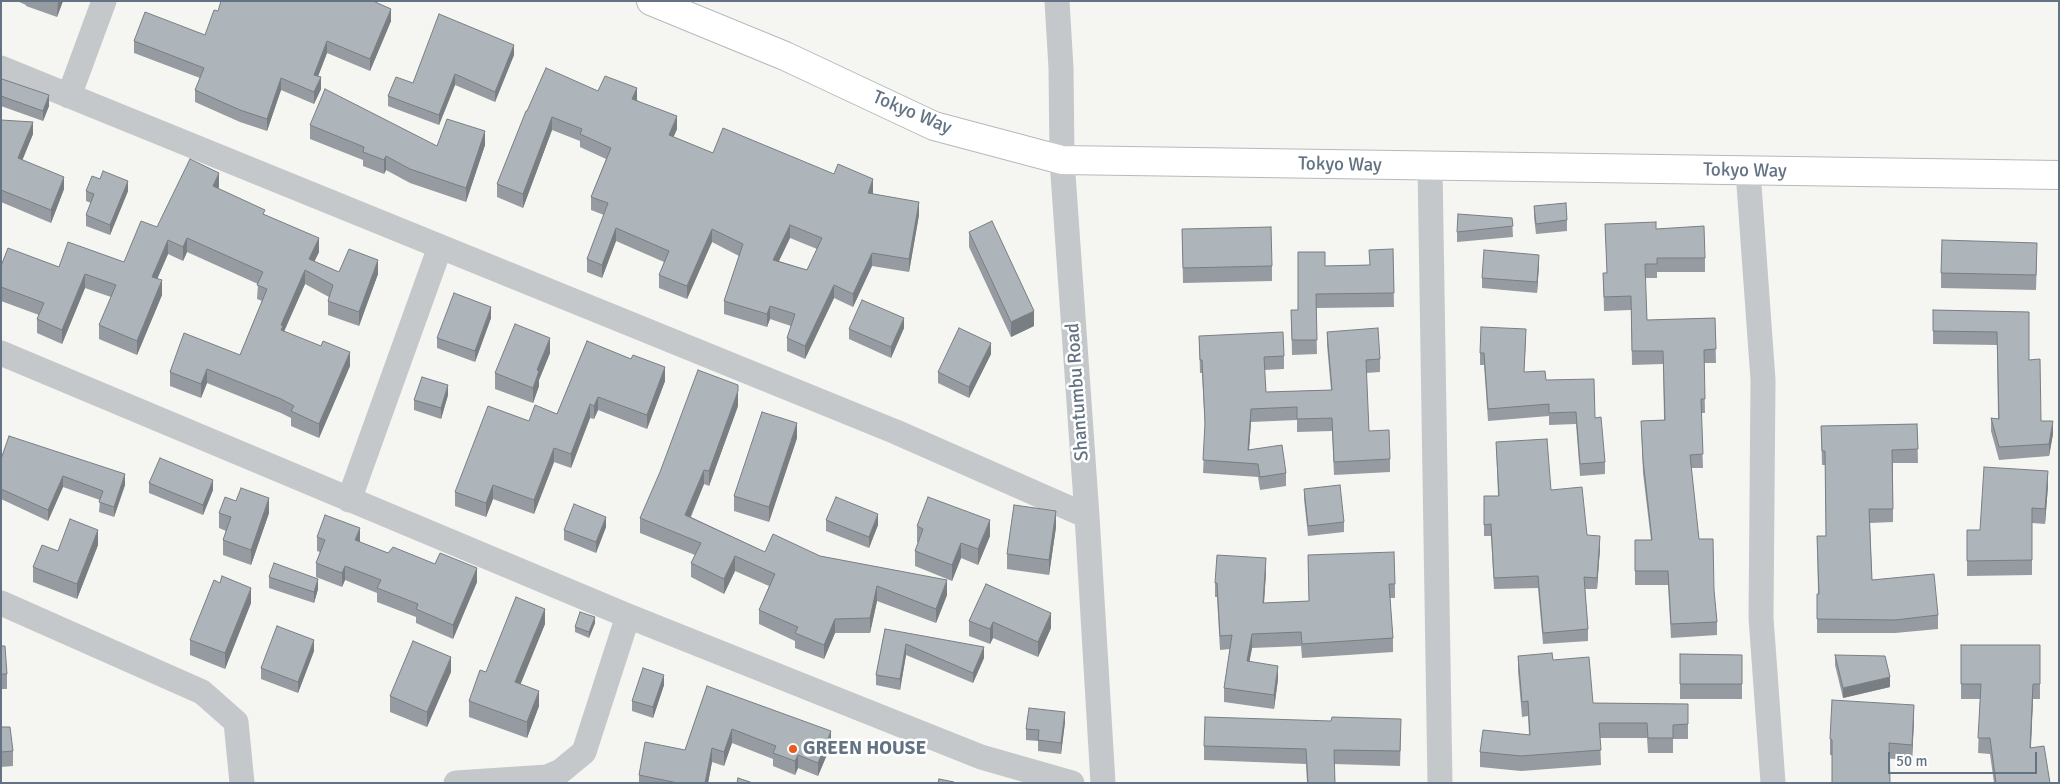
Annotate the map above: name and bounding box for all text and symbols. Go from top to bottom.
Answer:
street label: Tokyo Way [869,86,955,140]
street label: Tokyo Way [1298,153,1382,177]
street label: Tokyo Way [1703,159,1787,183]
street label: Shantumbu Road [1062,322,1094,462]
place label: GREEN HOUSE [803,738,926,760]
scale bar [1890,742,2039,774]
marker: GREEN HOUSE [787,743,799,755]
text: 50 m [1896,752,1927,770]

